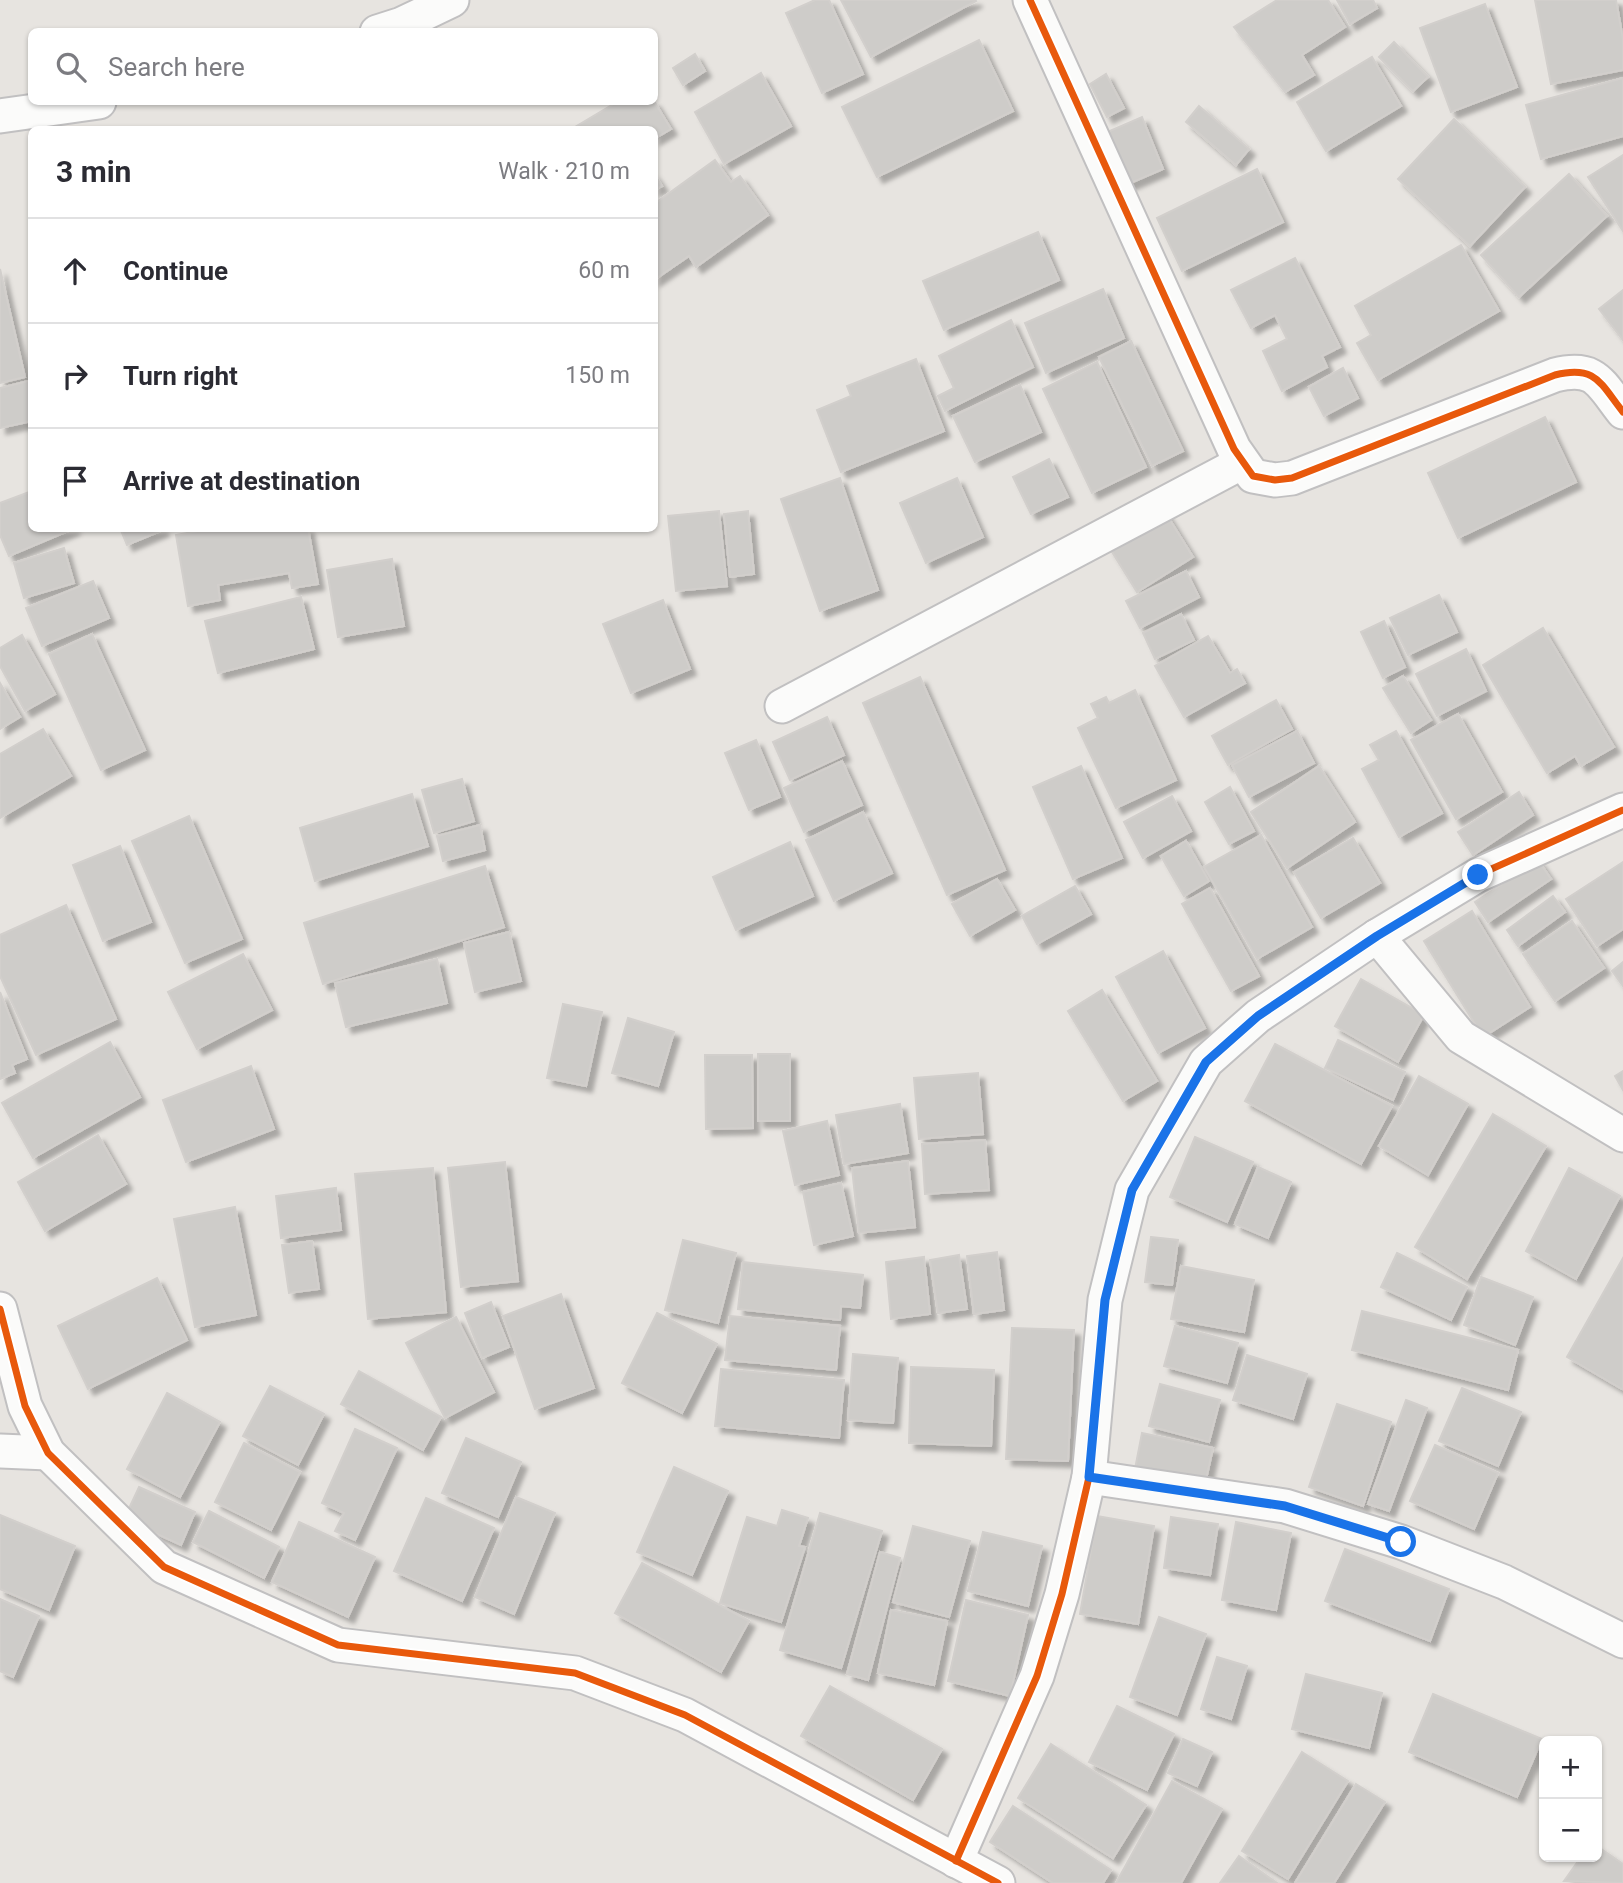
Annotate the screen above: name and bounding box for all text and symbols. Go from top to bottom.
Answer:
search box [28,28,658,105]
icon: search [52,48,90,86]
text: Search here [108,52,245,82]
text: 3 min [56,154,131,189]
text: Walk · 210 m [498,158,630,185]
icon: ahead [56,252,94,290]
text: Continue [123,256,228,286]
text: 60 m [578,257,630,284]
icon: right [56,357,94,395]
text: Turn right [123,361,238,391]
text: 150 m [565,362,630,389]
icon: arrive [56,462,94,500]
text: Arrive at destination [123,466,360,496]
route end [1462,859,1493,890]
route start [1385,1526,1416,1557]
map controls [1539,1736,1602,1862]
button: + [1539,1736,1602,1799]
button: − [1539,1799,1602,1862]

